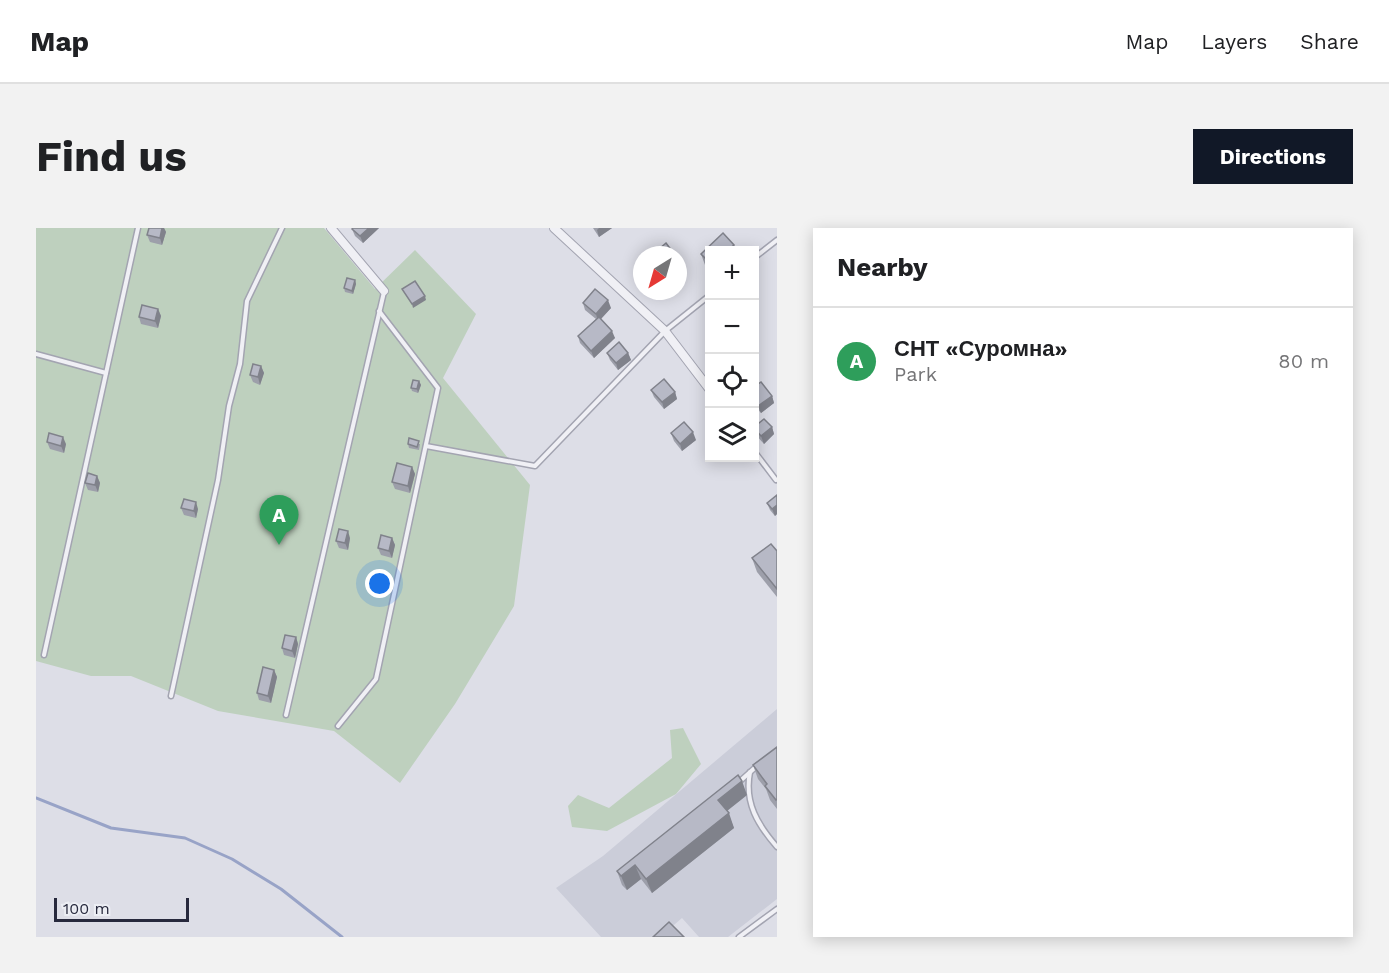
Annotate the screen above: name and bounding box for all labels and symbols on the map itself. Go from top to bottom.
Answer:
north arrow [633,246,687,300]
pin: A [260,496,298,545]
your location [365,569,394,598]
scale bar [54,895,189,922]

